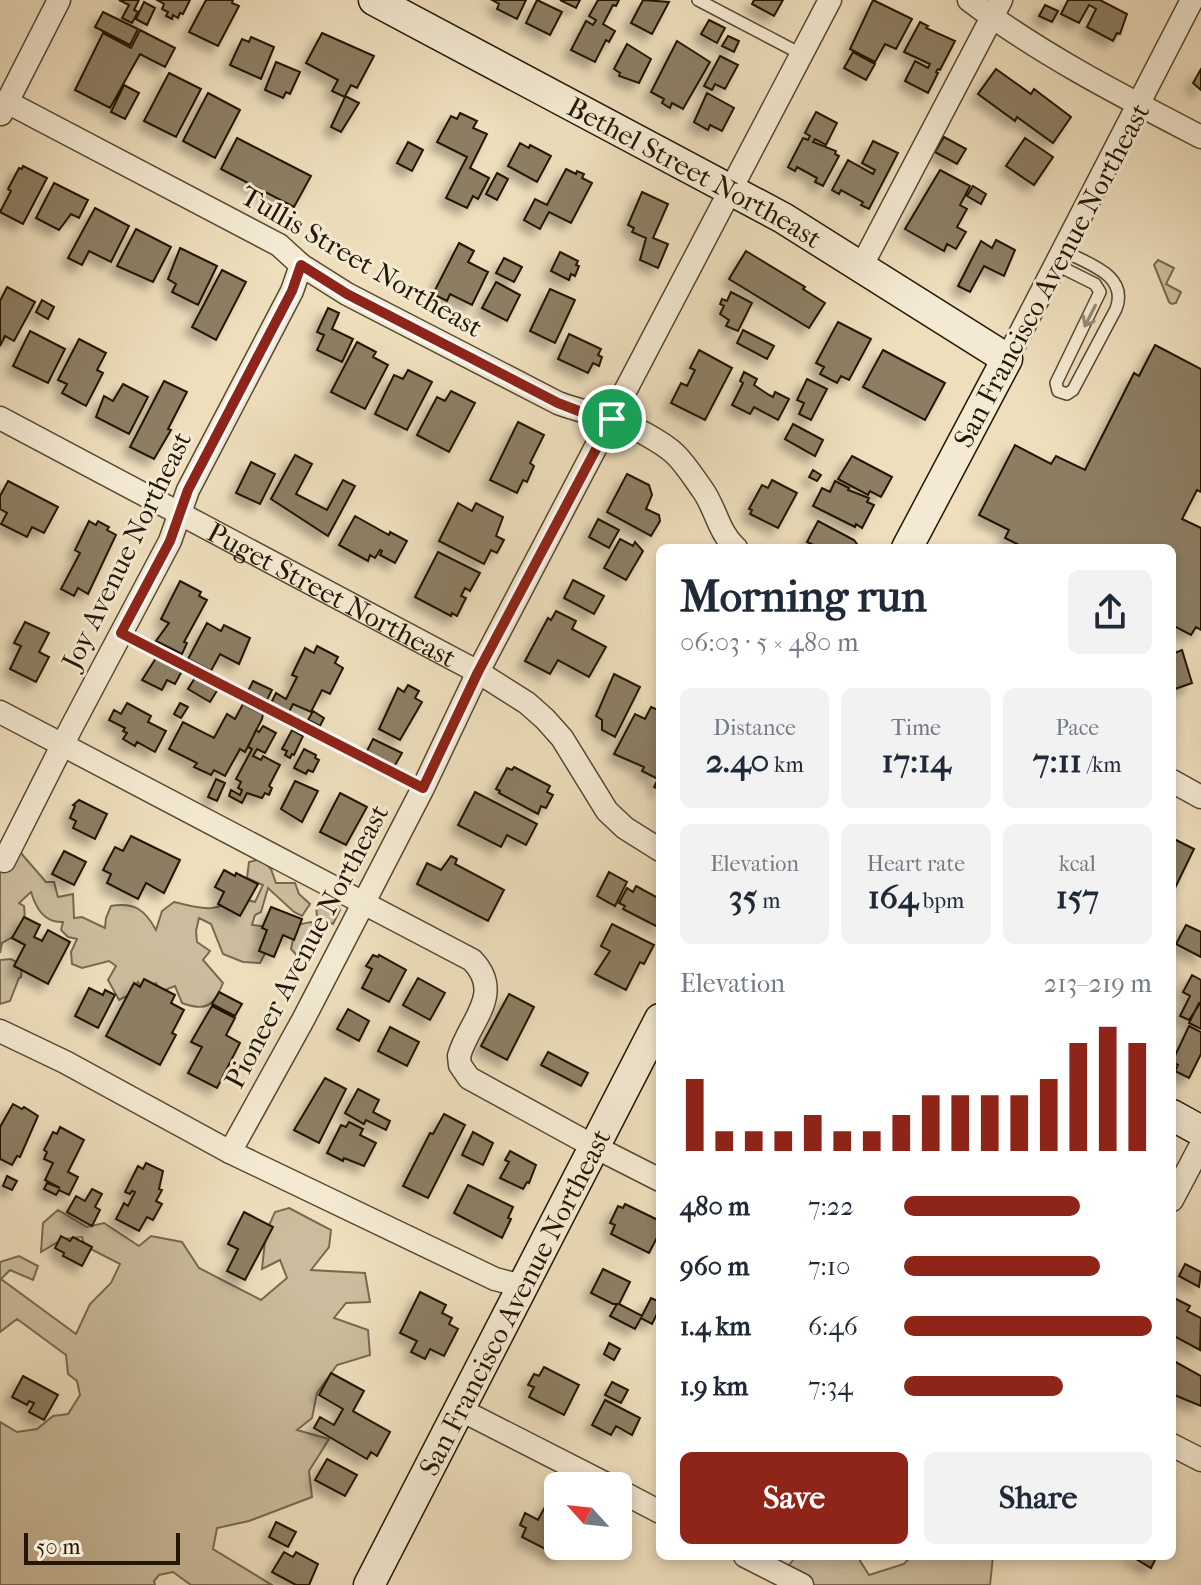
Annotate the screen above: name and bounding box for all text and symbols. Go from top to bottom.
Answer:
street label: Bethel Street Northeast [562,90,828,255]
street label: San Francisco Avenue Northeast [946,98,1156,453]
street label: Tullis Street Northeast [235,179,488,344]
one-way arrow [1081,304,1097,328]
pin [578,385,646,453]
icon: arrive [590,397,634,441]
street label: Joy Avenue Northeast [54,426,198,676]
street label: Puget Street Northeast [202,515,462,674]
button: share [1068,570,1152,654]
text: Morning run [680,571,927,622]
text: 06:03 · 5 × 480 m [680,627,859,658]
text: Distance [713,715,796,741]
text: Time [891,715,941,741]
text: Pace [1055,715,1099,741]
text: 2.40 [706,741,769,781]
text: 17:14 [882,741,950,781]
text: 7:11 [1033,741,1082,781]
text: km [769,752,804,778]
text: /km [1082,752,1122,778]
street label: Pioneer Avenue Northeast [218,799,395,1094]
text: Elevation [710,851,799,877]
text: Heart rate [867,851,965,877]
text: kcal [1059,851,1096,877]
text: 35 [729,877,757,917]
text: 164 [868,877,918,917]
text: 157 [1056,877,1099,917]
text: m [757,888,780,914]
text: bpm [918,888,964,914]
text: Elevation [680,968,785,999]
text: 213–219 m [1044,968,1152,999]
street label: San Francisco Avenue Northeast [412,1124,618,1481]
text: 480 m [680,1191,750,1222]
text: 7:22 [808,1191,854,1222]
text: 960 m [680,1251,749,1282]
text: 7:10 [808,1251,850,1282]
text: 1.4 km [680,1311,751,1342]
text: 6:46 [808,1311,858,1342]
text: 1.9 km [680,1371,748,1402]
text: 7:34 [808,1371,853,1402]
button: Save [680,1452,908,1544]
button: Share [924,1452,1152,1544]
north arrow [544,1472,632,1560]
map controls [544,1472,632,1560]
scale bar [24,1529,180,1565]
text: 50 m [36,1534,81,1560]

